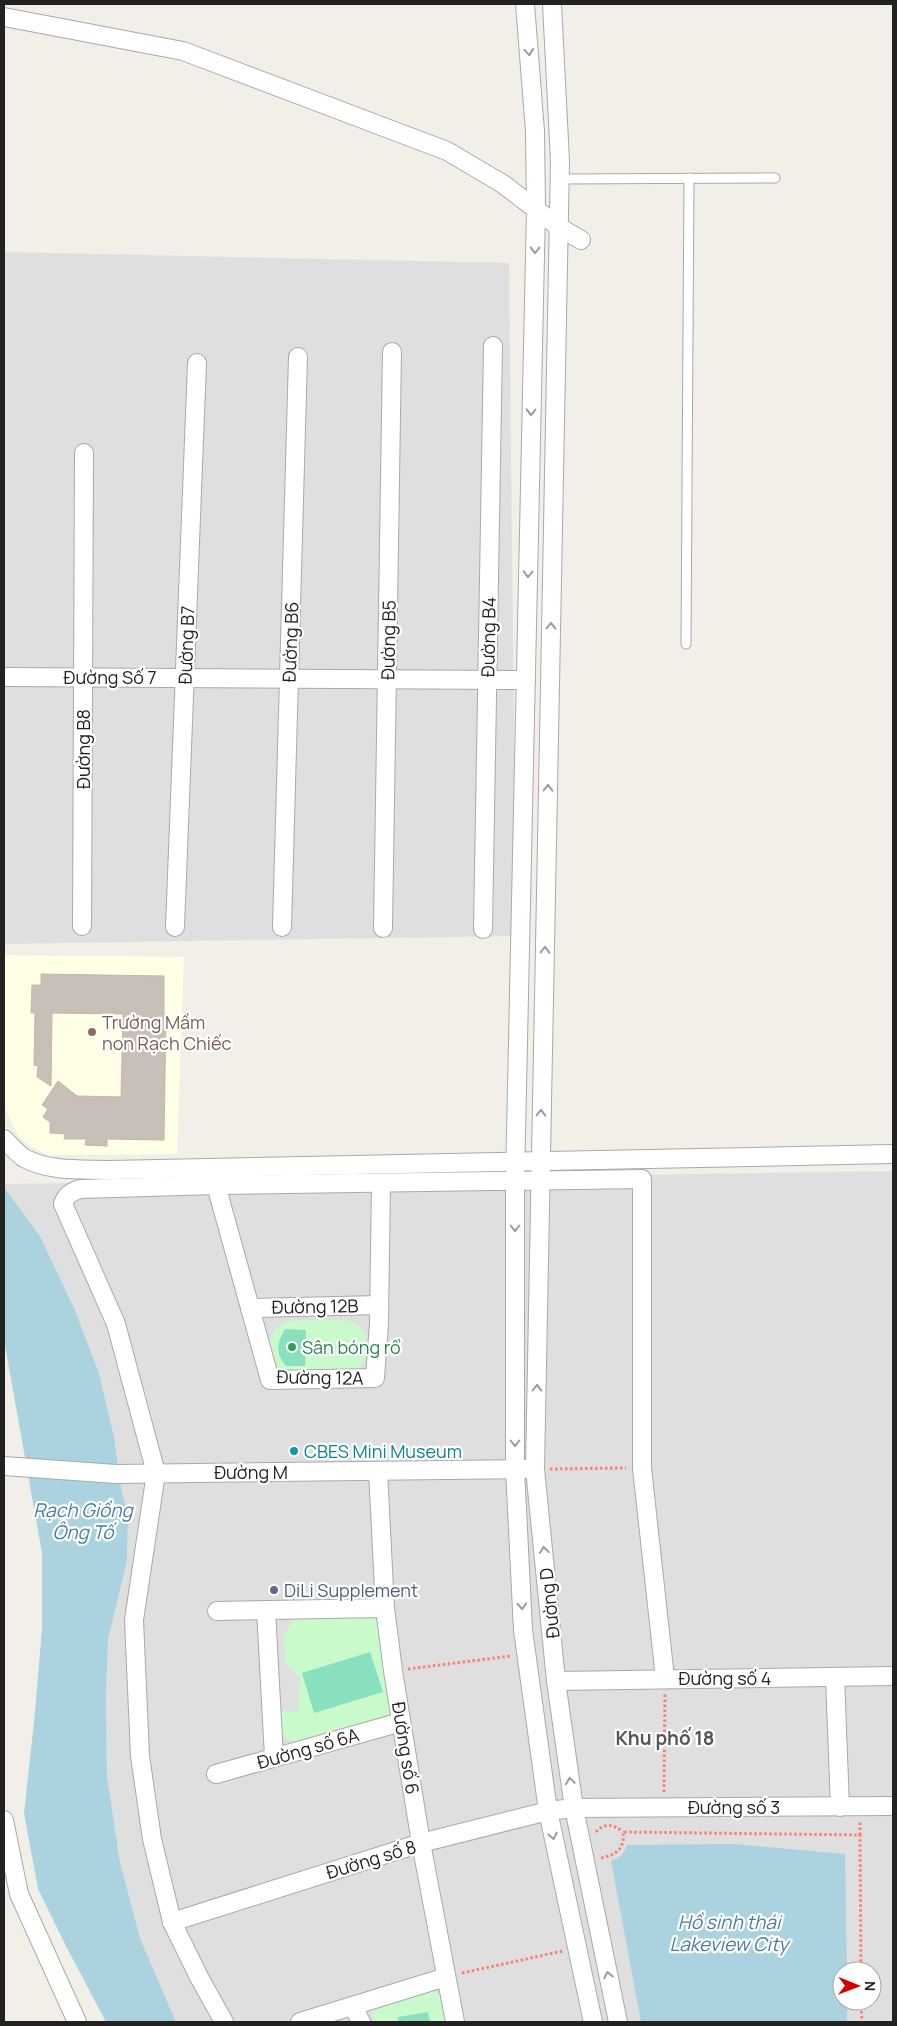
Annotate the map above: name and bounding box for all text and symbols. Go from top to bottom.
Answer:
one-way arrow [524,49,535,57]
one-way arrow [530,246,540,254]
one-way arrow [526,408,537,416]
one-way arrow [523,571,533,579]
street label: Đường B4 [475,597,501,677]
street label: Đường B5 [375,600,401,680]
street label: Đường B6 [277,601,303,683]
street label: Đường B7 [173,605,199,685]
one-way arrow [546,621,556,629]
street label: Đường Số 7 [64,665,156,689]
street label: Đường B8 [71,709,95,789]
one-way arrow [543,784,553,792]
one-way arrow [539,946,550,954]
place label: Trường Mầm non Rạch Chiếc [102,1010,231,1055]
marker: Trường Mầm non Rạch Chiếc [86,1026,98,1038]
one-way arrow [536,1109,547,1117]
one-way arrow [510,1225,520,1233]
street label: Đường 12B [271,1293,359,1319]
place label: Sân bóng rổ [302,1335,401,1359]
marker: Sân bóng rổ [286,1341,298,1353]
street label: Đường 12A [276,1364,364,1390]
one-way arrow [532,1384,542,1392]
place label: CBES Mini Museum [304,1439,462,1463]
one-way arrow [510,1440,520,1448]
marker: CBES Mini Museum [288,1445,300,1457]
street label: Đường M [214,1460,288,1484]
water label: Rạch Giồng Ông Tố [33,1497,135,1545]
one-way arrow [538,1546,549,1554]
street label: Đường D [533,1567,565,1639]
place label: DiLi Supplement [284,1578,418,1602]
marker: DiLi Supplement [268,1584,280,1596]
one-way arrow [516,1602,527,1610]
street label: Đường số 4 [679,1666,771,1690]
street label: Đường số 6 [387,1700,425,1796]
street label: Đường số 6A [254,1722,362,1774]
district label: Khu phố 18 [616,1725,714,1751]
one-way arrow [565,1776,576,1784]
street label: Đường số 3 [688,1795,780,1819]
one-way arrow [548,1832,558,1840]
street label: Đường số 8 [323,1834,419,1884]
water label: Hồ sinh thái Lakeview City [670,1909,791,1957]
north arrow [832,1961,882,2011]
one-way arrow [604,1970,614,1979]
text: N [861,1981,880,1991]

